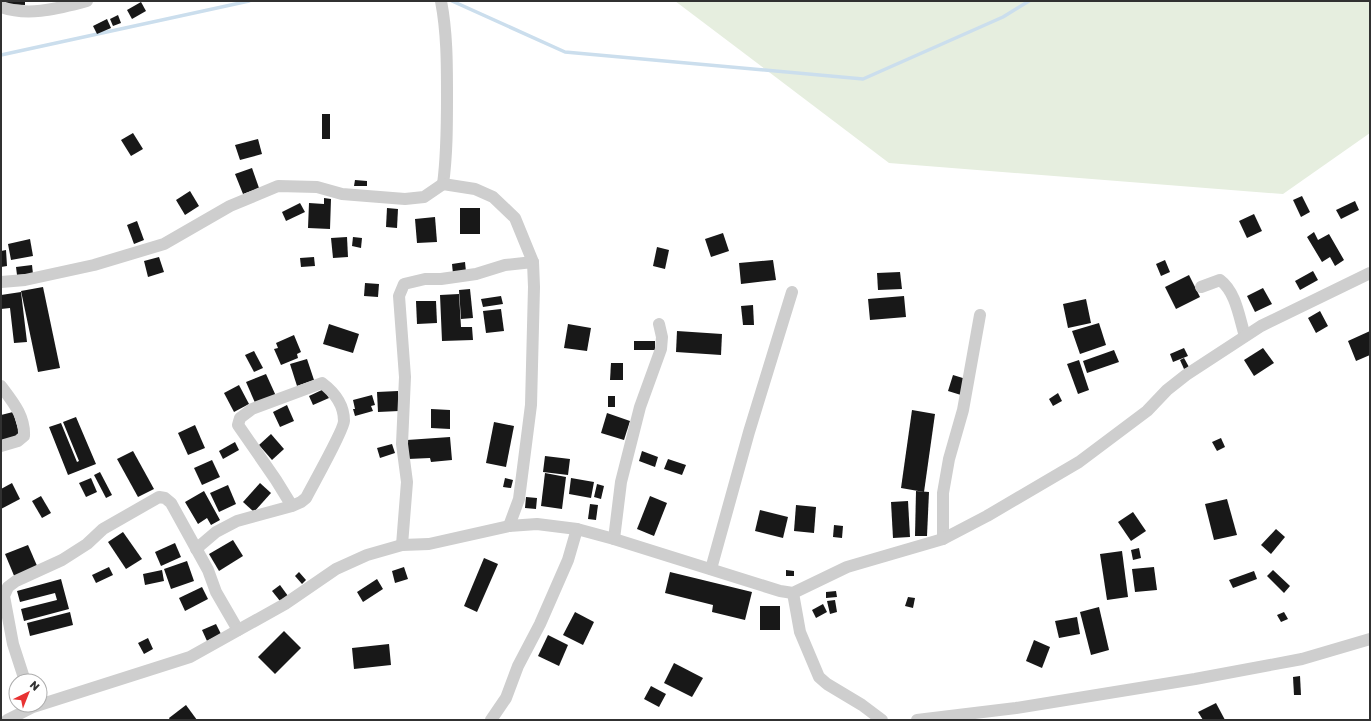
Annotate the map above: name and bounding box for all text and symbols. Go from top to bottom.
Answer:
north arrow [8,673,48,713]
text: N [28,678,43,693]

